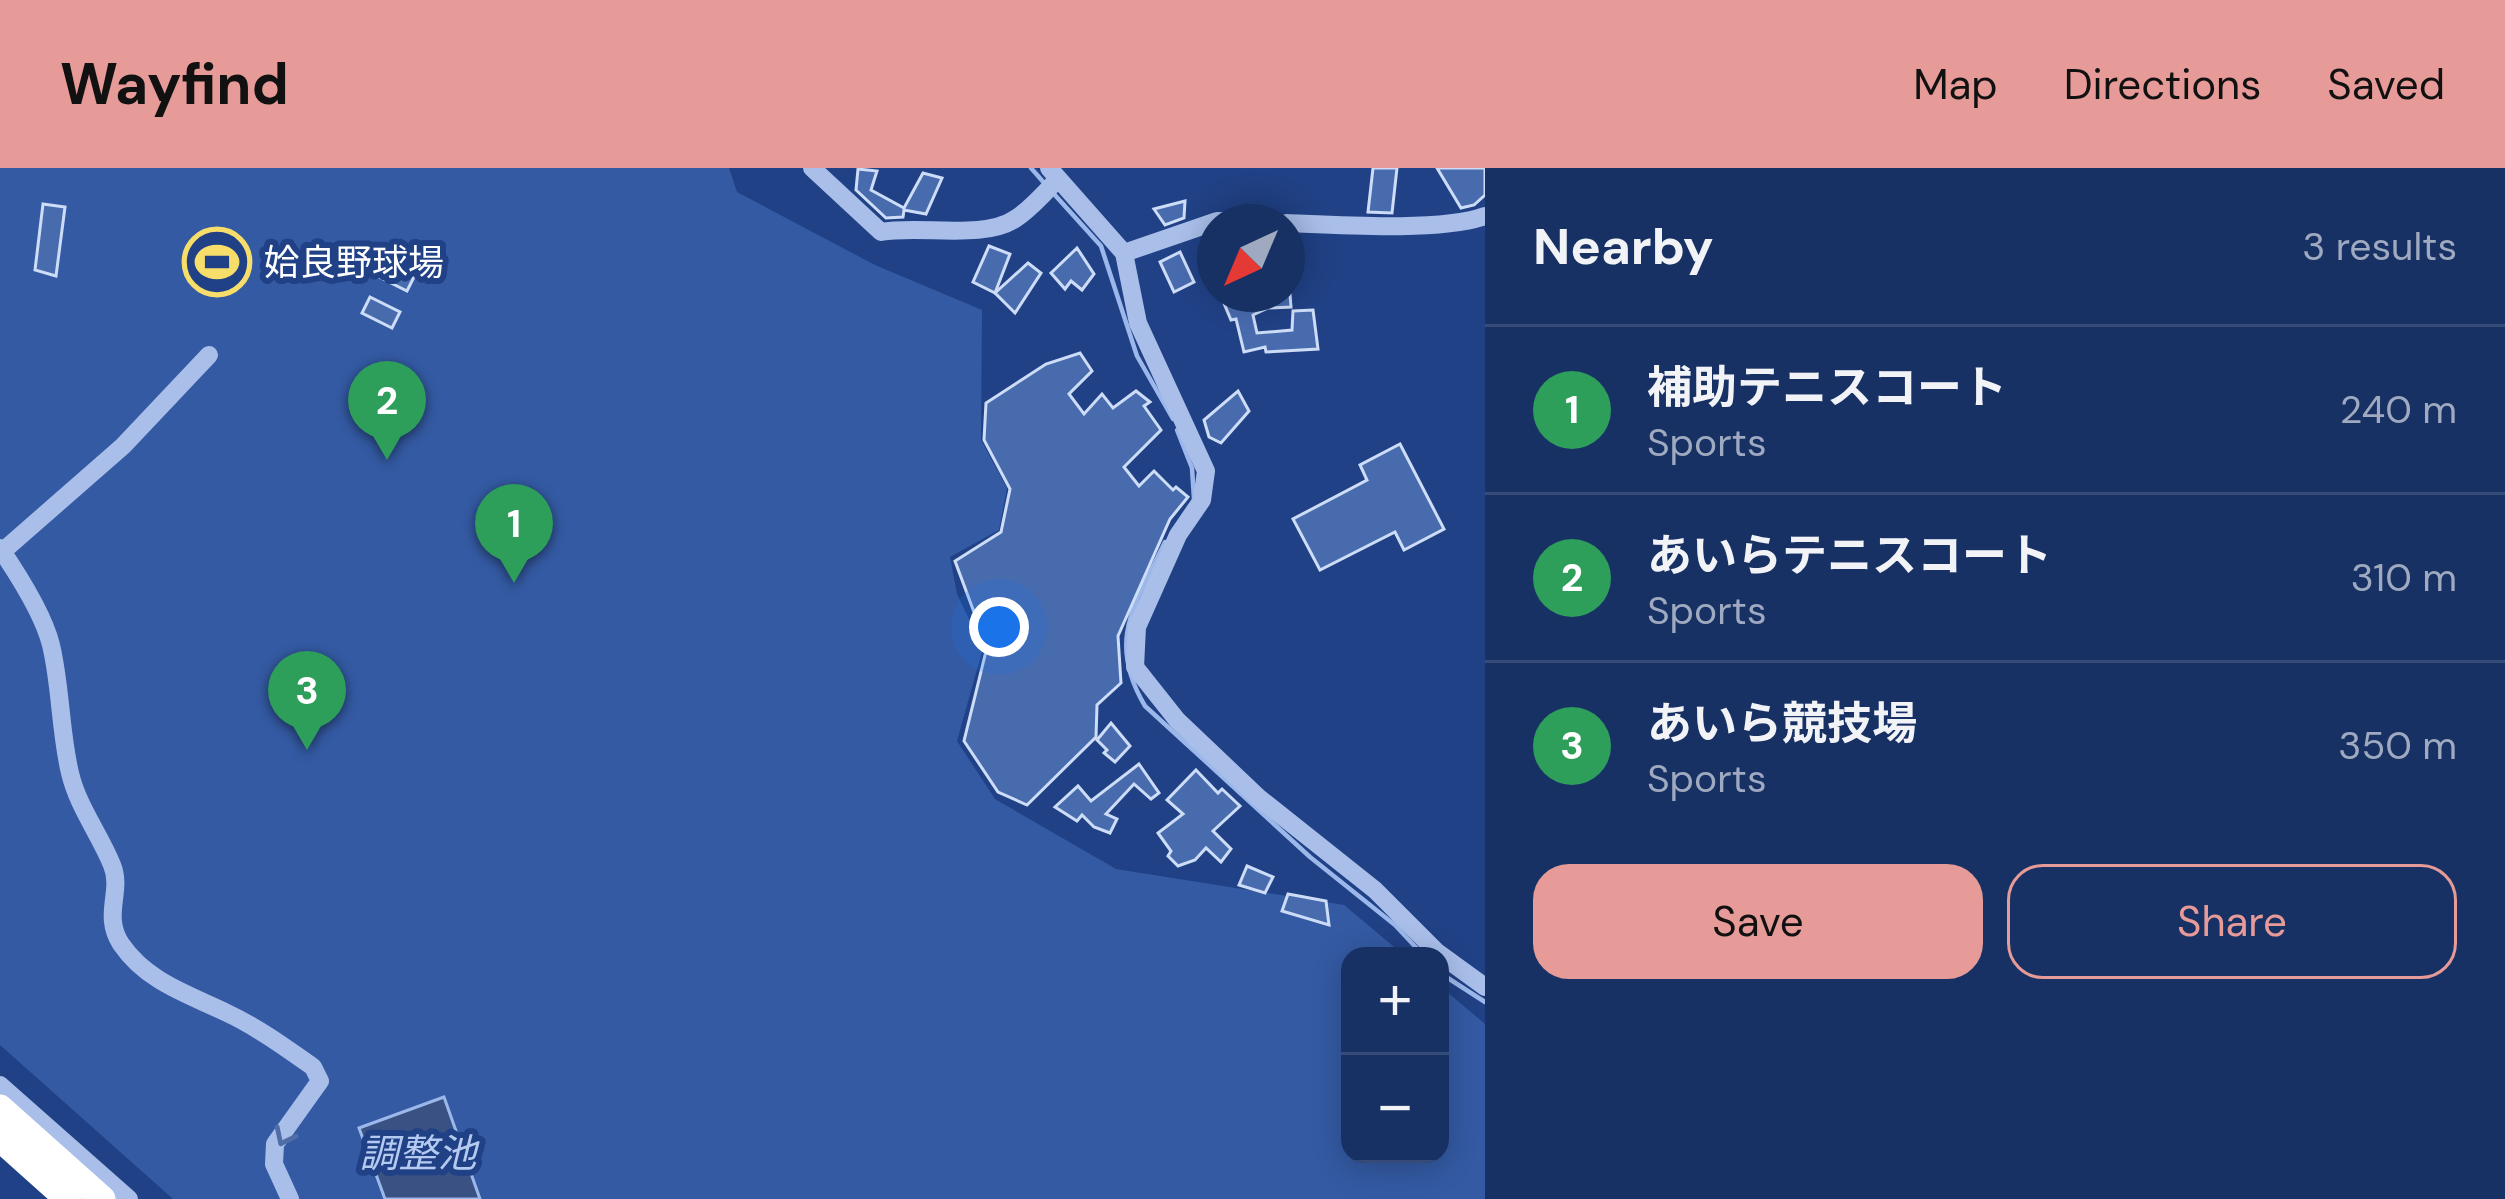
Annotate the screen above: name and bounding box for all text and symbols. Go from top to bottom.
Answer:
text: Wayfind [60,47,289,122]
text: Map [1913,57,1998,112]
text: Directions [2064,57,2261,112]
text: Saved [2327,57,2445,112]
north arrow [1197,204,1305,312]
text: Nearby [1533,213,1714,280]
text: 3 results [2302,221,2457,272]
sports icon: 姶良野球場 [182,227,252,297]
place label: 姶良野球場 [264,239,444,286]
text: 補助テニスコート [1647,358,2007,417]
pin: 2 [348,361,426,460]
text: 1 [1565,384,1579,435]
text: 240 m [2340,384,2457,435]
text: Sports [1647,417,1766,468]
pin: 1 [475,484,553,583]
text: あいらテニスコート [1647,526,2052,585]
text: 2 [1561,552,1583,603]
text: 310 m [2351,552,2457,603]
text: Sports [1647,585,1766,636]
your location [969,597,1029,657]
pin: 3 [268,651,346,750]
text: あいら競技場 [1647,694,1917,753]
text: 3 [1560,720,1584,771]
text: 350 m [2338,720,2457,771]
text: Sports [1647,753,1766,804]
button: Save [1533,864,1983,979]
button: Share [2007,864,2457,979]
map controls [1341,947,1449,1163]
button: + [1341,947,1449,1055]
button: − [1341,1055,1449,1163]
one-way arrow [275,1125,298,1146]
water label: 調整池 [359,1128,480,1179]

